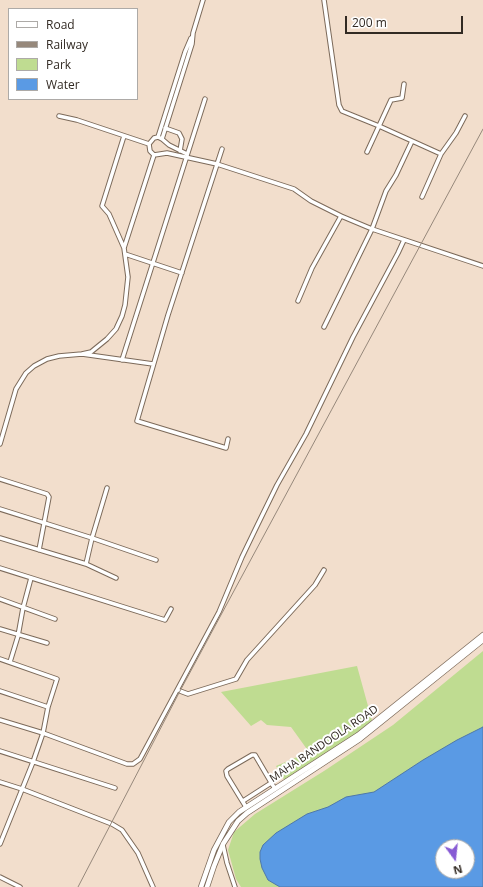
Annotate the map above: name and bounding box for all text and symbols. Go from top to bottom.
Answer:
legend [8,8,138,100]
scale bar [347,8,465,34]
text: 200 m [352,14,387,31]
text: Road [46,16,75,33]
text: Railway [46,36,88,53]
text: Park [46,56,71,73]
text: Water [46,76,80,93]
street label: MAHA BANDOOLA ROAD [267,703,381,785]
north arrow [435,839,475,879]
text: N [452,862,464,879]

